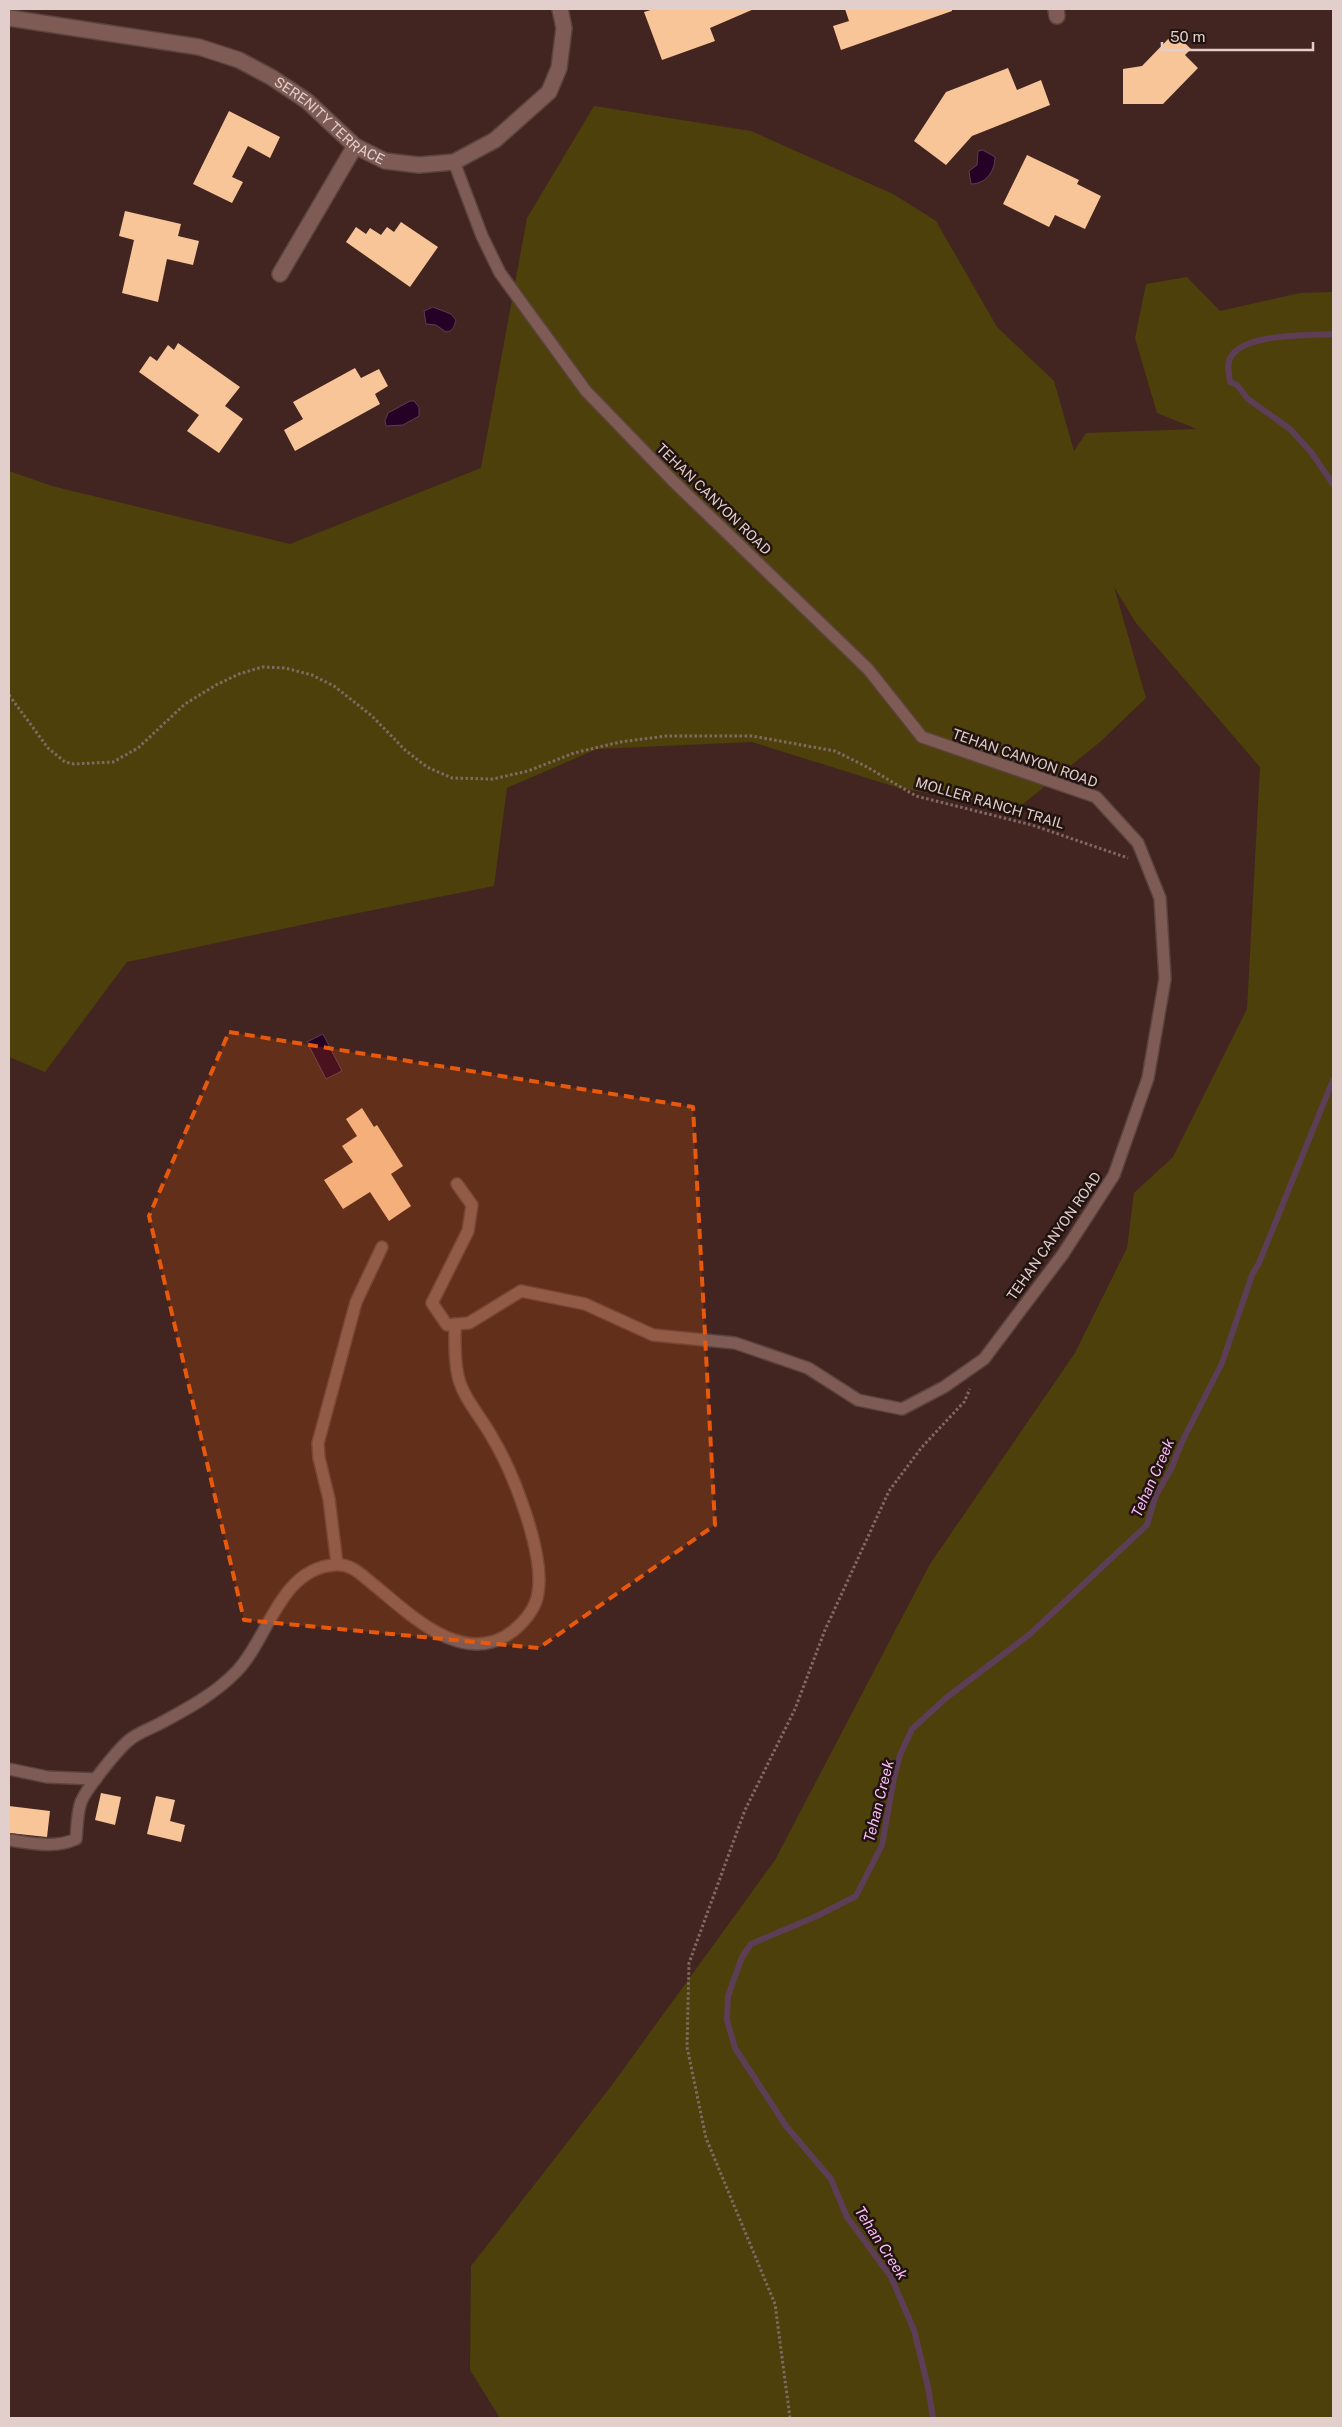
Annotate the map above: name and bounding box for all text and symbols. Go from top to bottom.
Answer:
scale bar [1162,20,1313,52]
text: 50 m [1170,28,1205,45]
street label: SERENITY TERRACE [271,74,387,168]
street label: TEHAN CANYON ROAD [653,440,775,558]
street label: TEHAN CANYON ROAD [950,726,1100,790]
street label: MOLLER RANCH TRAIL [914,774,1066,832]
street label: TEHAN CANYON ROAD [1004,1169,1104,1303]
water label: Tehan Creek [1128,1435,1178,1520]
water label: Tehan Creek [860,1757,897,1844]
water label: Tehan Creek [851,2203,912,2283]

